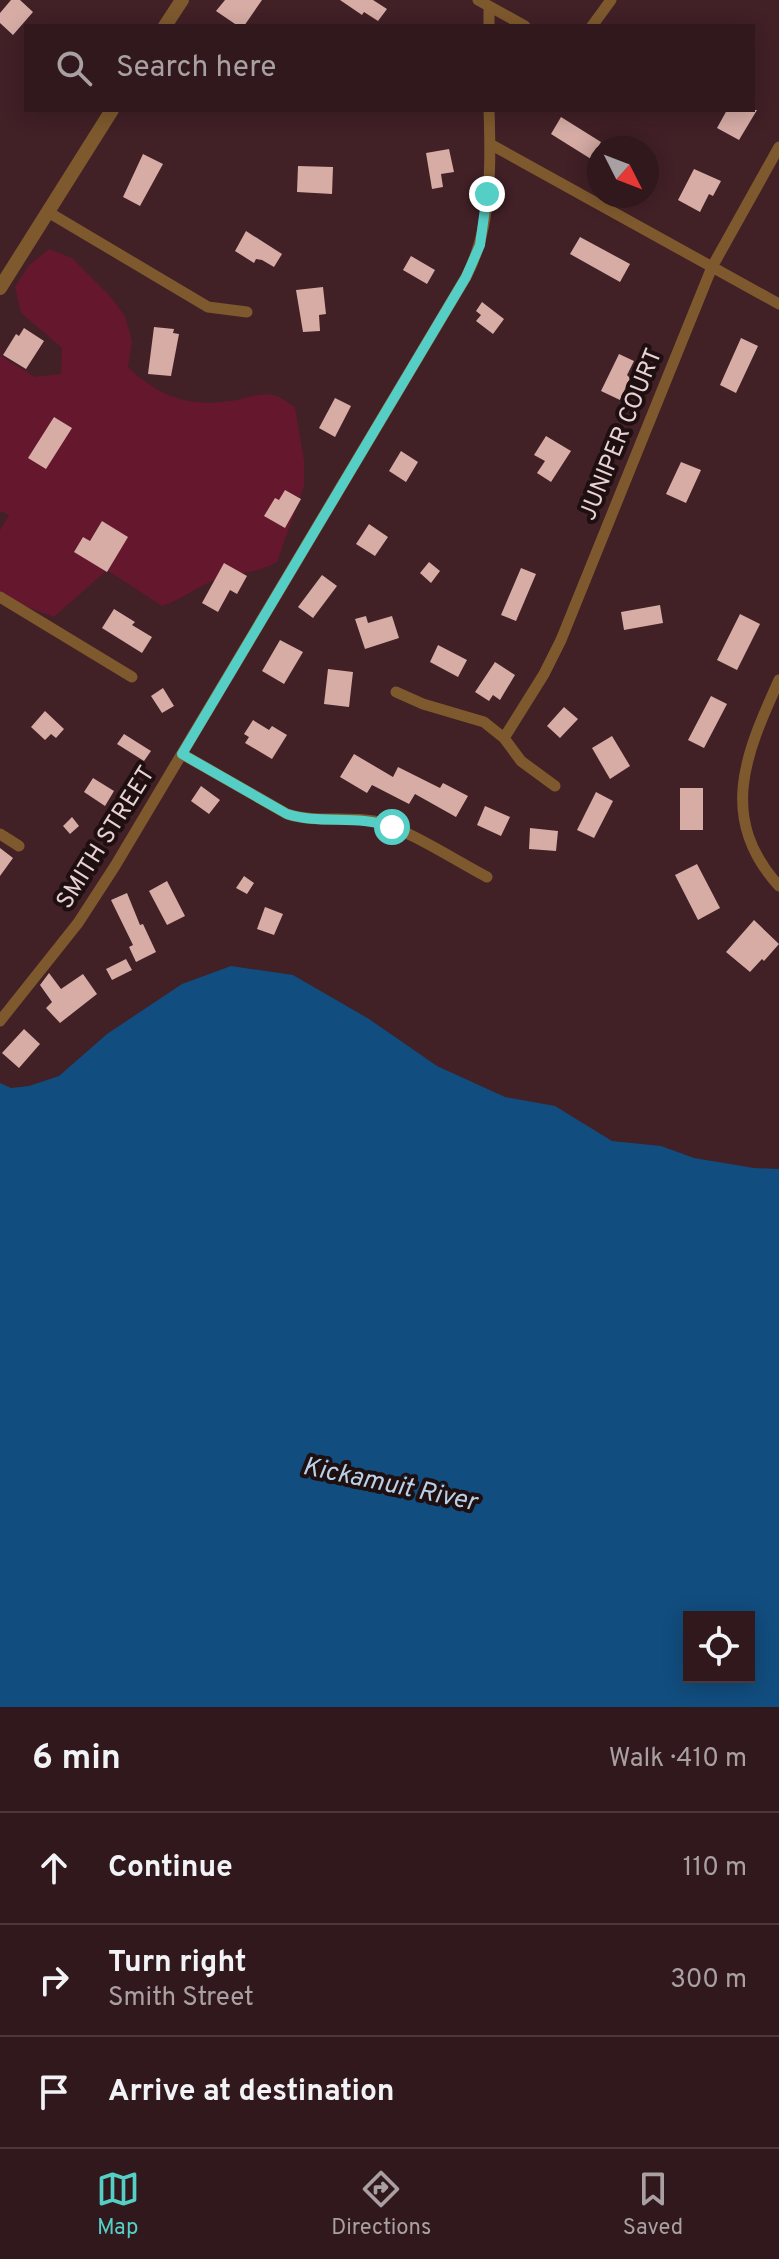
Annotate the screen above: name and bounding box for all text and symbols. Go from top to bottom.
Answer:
search box [24,24,755,112]
icon: search [52,46,96,90]
text: Search here [116,50,276,87]
north arrow [587,136,659,208]
route end [469,176,505,212]
street label: JUNIPER COURT [574,344,670,525]
street label: SMITH STREET [51,761,163,915]
route start [374,809,410,845]
water label: Kickamuit River [299,1451,482,1520]
map controls [683,1611,755,1683]
button: locate [683,1611,755,1683]
text: 6 min [32,1738,121,1781]
text: Walk · 410 m [609,1743,747,1776]
icon: ahead [32,1846,76,1890]
text: Continue [108,1850,233,1887]
text: 110 m [683,1852,747,1885]
text: Turn right [108,1945,246,1982]
icon: right [32,1958,76,2002]
text: 300 m [670,1964,747,1997]
text: Smith Street [108,1982,254,2015]
icon: arrive [32,2070,76,2114]
text: Arrive at destination [108,2074,394,2111]
tab: Map [96,2167,140,2242]
tab: Directions [331,2167,431,2242]
tab: Saved [623,2167,683,2242]

